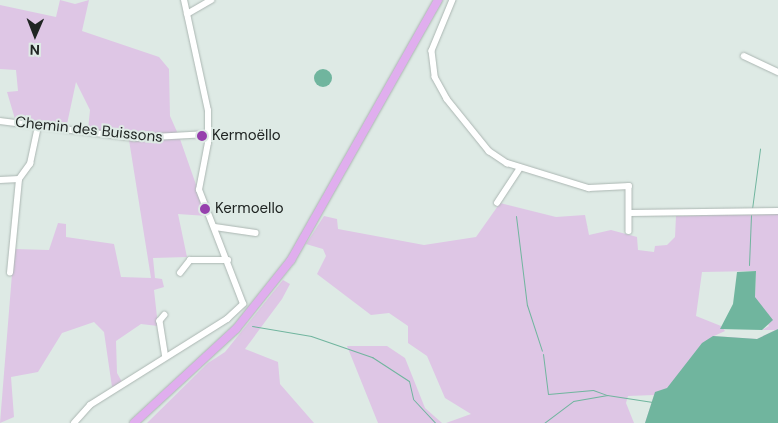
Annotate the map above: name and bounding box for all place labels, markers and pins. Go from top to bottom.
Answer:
place label: Kermoëllo [212,127,281,145]
marker: Kermoëllo [196,130,208,142]
place label: Kermoello [215,200,284,218]
marker: Kermoello [199,203,211,215]

